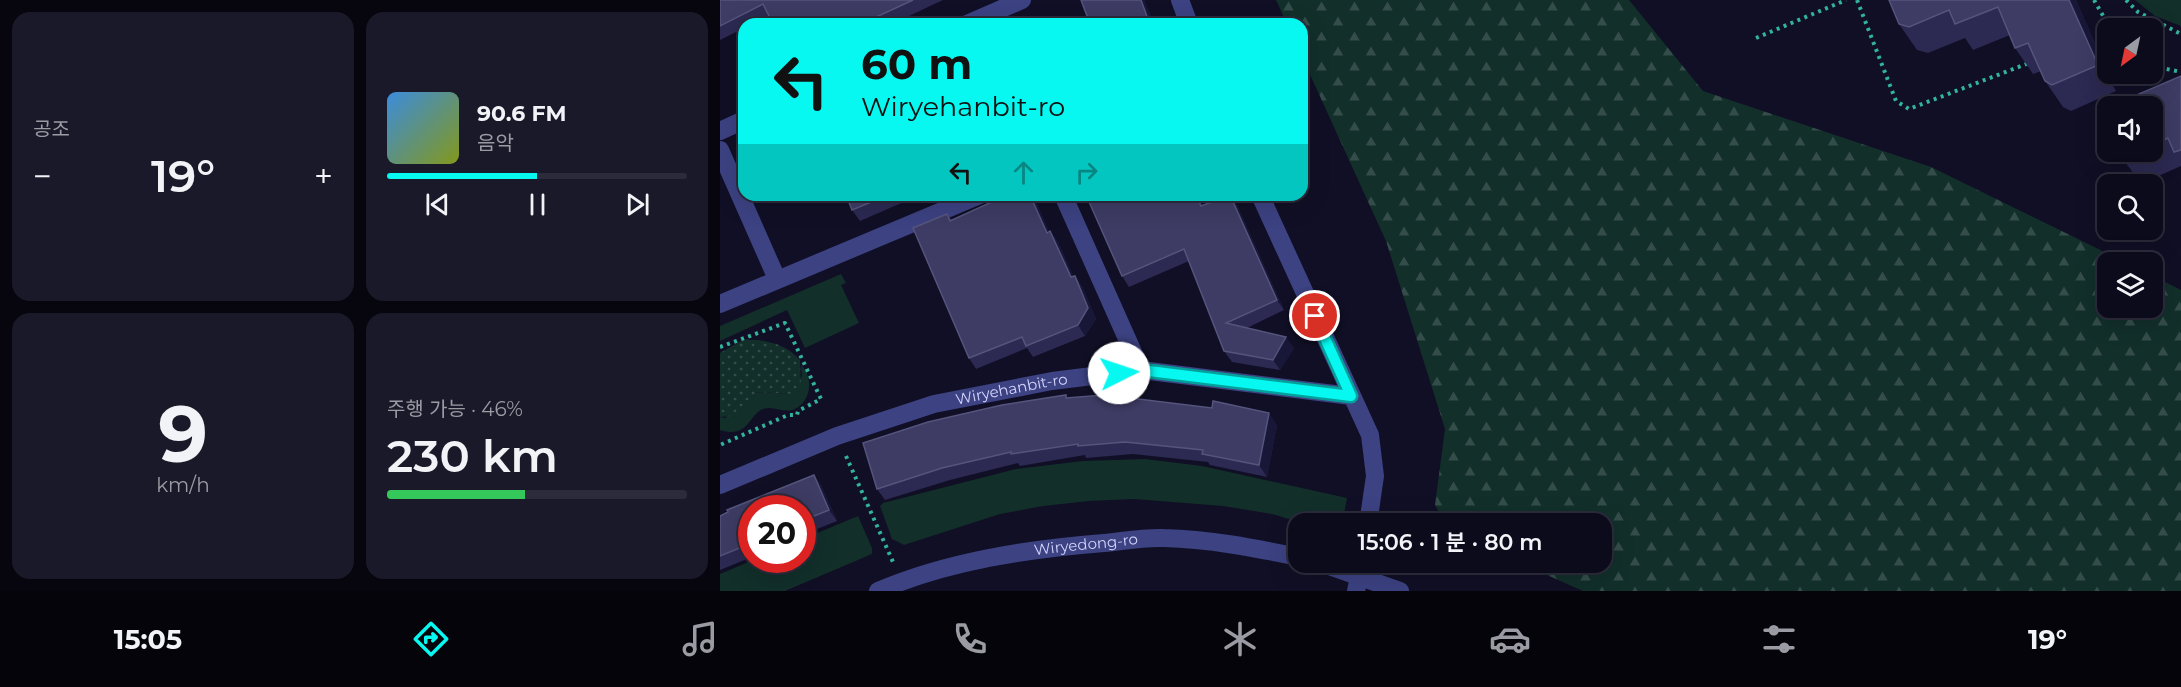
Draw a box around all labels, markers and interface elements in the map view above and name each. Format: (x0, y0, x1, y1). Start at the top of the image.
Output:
north arrow (2097, 18, 2163, 84)
map controls (2097, 18, 2163, 318)
text: 60 m (861, 38, 972, 90)
icon: left (762, 42, 840, 120)
text: Wiryehanbit-ro (861, 90, 1065, 123)
button: sound (2097, 96, 2163, 162)
text: 90.6 FM (477, 100, 566, 127)
text: 공조 (33, 117, 70, 141)
text: 음악 (477, 131, 514, 155)
text: 19° (151, 148, 215, 203)
text: − (33, 156, 52, 196)
text: + (314, 156, 333, 196)
icon: left (944, 156, 977, 189)
icon: ahead (1007, 156, 1040, 189)
icon: right (1070, 156, 1103, 189)
button: search (2097, 174, 2163, 240)
icon: previous (421, 188, 454, 221)
icon: pause (521, 188, 554, 221)
icon: next (621, 188, 654, 221)
button: layers (2097, 252, 2163, 318)
pin (1289, 290, 1340, 341)
icon: arrive (1298, 299, 1331, 332)
position arrow (1087, 341, 1151, 405)
street label: Wiryehanbit-ro (954, 369, 1069, 409)
text: 9 (158, 386, 208, 482)
text: 주행 가능 · 46% (387, 397, 523, 421)
text: 230 km (387, 428, 558, 483)
text: km/h (156, 473, 210, 497)
speed limit sign: 20 (738, 495, 816, 573)
street label: Wiryedong-ro (1033, 529, 1139, 559)
text: 15:06 · 1 분 · 80 m (1357, 529, 1543, 556)
icon: directions (410, 618, 452, 660)
icon: music (679, 618, 721, 660)
icon: phone (949, 618, 991, 660)
icon: climate (1219, 618, 1261, 660)
icon: car (1489, 618, 1531, 660)
icon: filters (1758, 618, 1800, 660)
text: 15:05 (114, 623, 182, 656)
text: 19° (2028, 623, 2067, 656)

